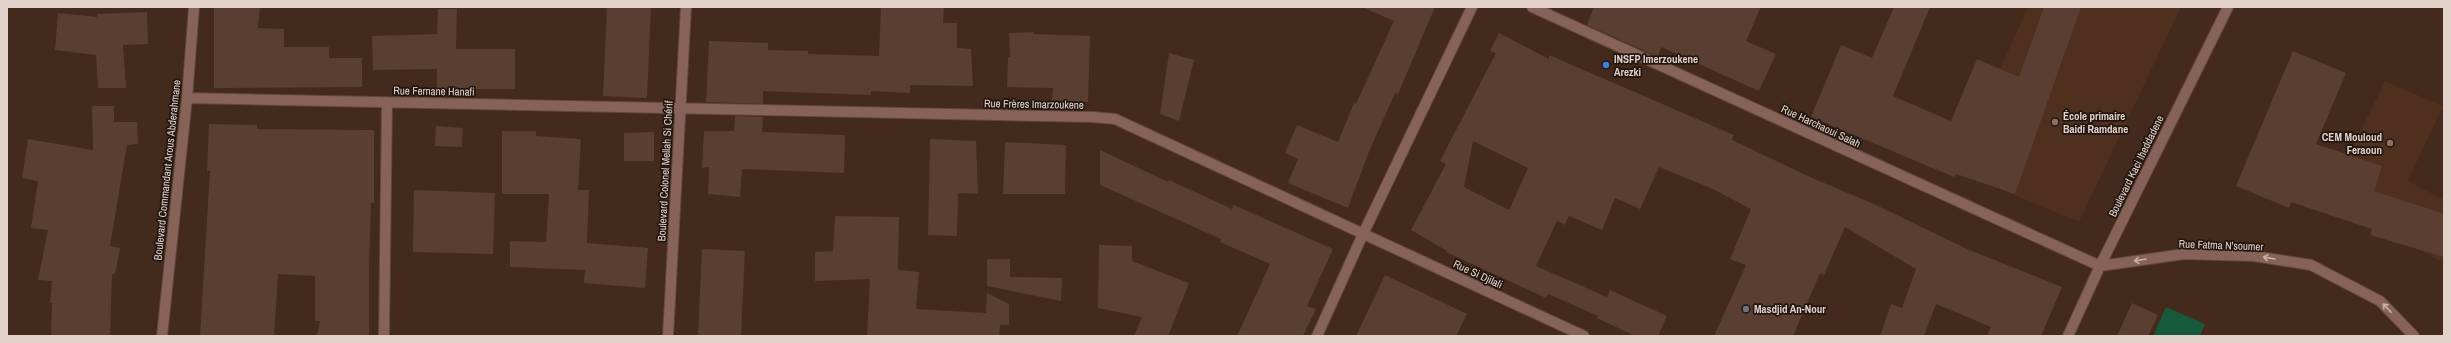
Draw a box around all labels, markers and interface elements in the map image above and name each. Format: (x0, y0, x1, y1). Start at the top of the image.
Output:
place label: INSFP Imerzoukene Arezki (1614, 52, 1698, 79)
marker: INSFP Imerzoukene Arezki (1601, 60, 1611, 70)
street label: Boulevard Commandant Arous Abderahmane (151, 79, 183, 261)
street label: Rue Fernane Hanafi (393, 83, 475, 99)
street label: Rue Frères Imarzoukene (984, 96, 1084, 112)
street label: Boulevard Colonel Mellah Si Chérif (654, 100, 676, 242)
street label: Rue Harchaoui Salah (1779, 101, 1863, 151)
place label: École primaire Baidi Ramdane (2063, 109, 2128, 136)
street label: Boulevard Kaci Iheddadene (2105, 113, 2167, 219)
marker: École primaire Baidi Ramdane (2050, 117, 2060, 127)
place label: CEM Mouloud Feraoun (2322, 130, 2382, 157)
marker: CEM Mouloud Feraoun (2385, 138, 2395, 148)
street label: Rue Fatma N'soumer (2178, 237, 2264, 253)
one-way arrow (2263, 254, 2276, 262)
one-way arrow (2134, 256, 2147, 264)
street label: Rue Si Djilali (1451, 257, 1505, 291)
place label: Masdjid An-Nour (1754, 302, 1826, 316)
one-way arrow (2382, 303, 2392, 313)
marker: Masdjid An-Nour (1741, 304, 1751, 314)

